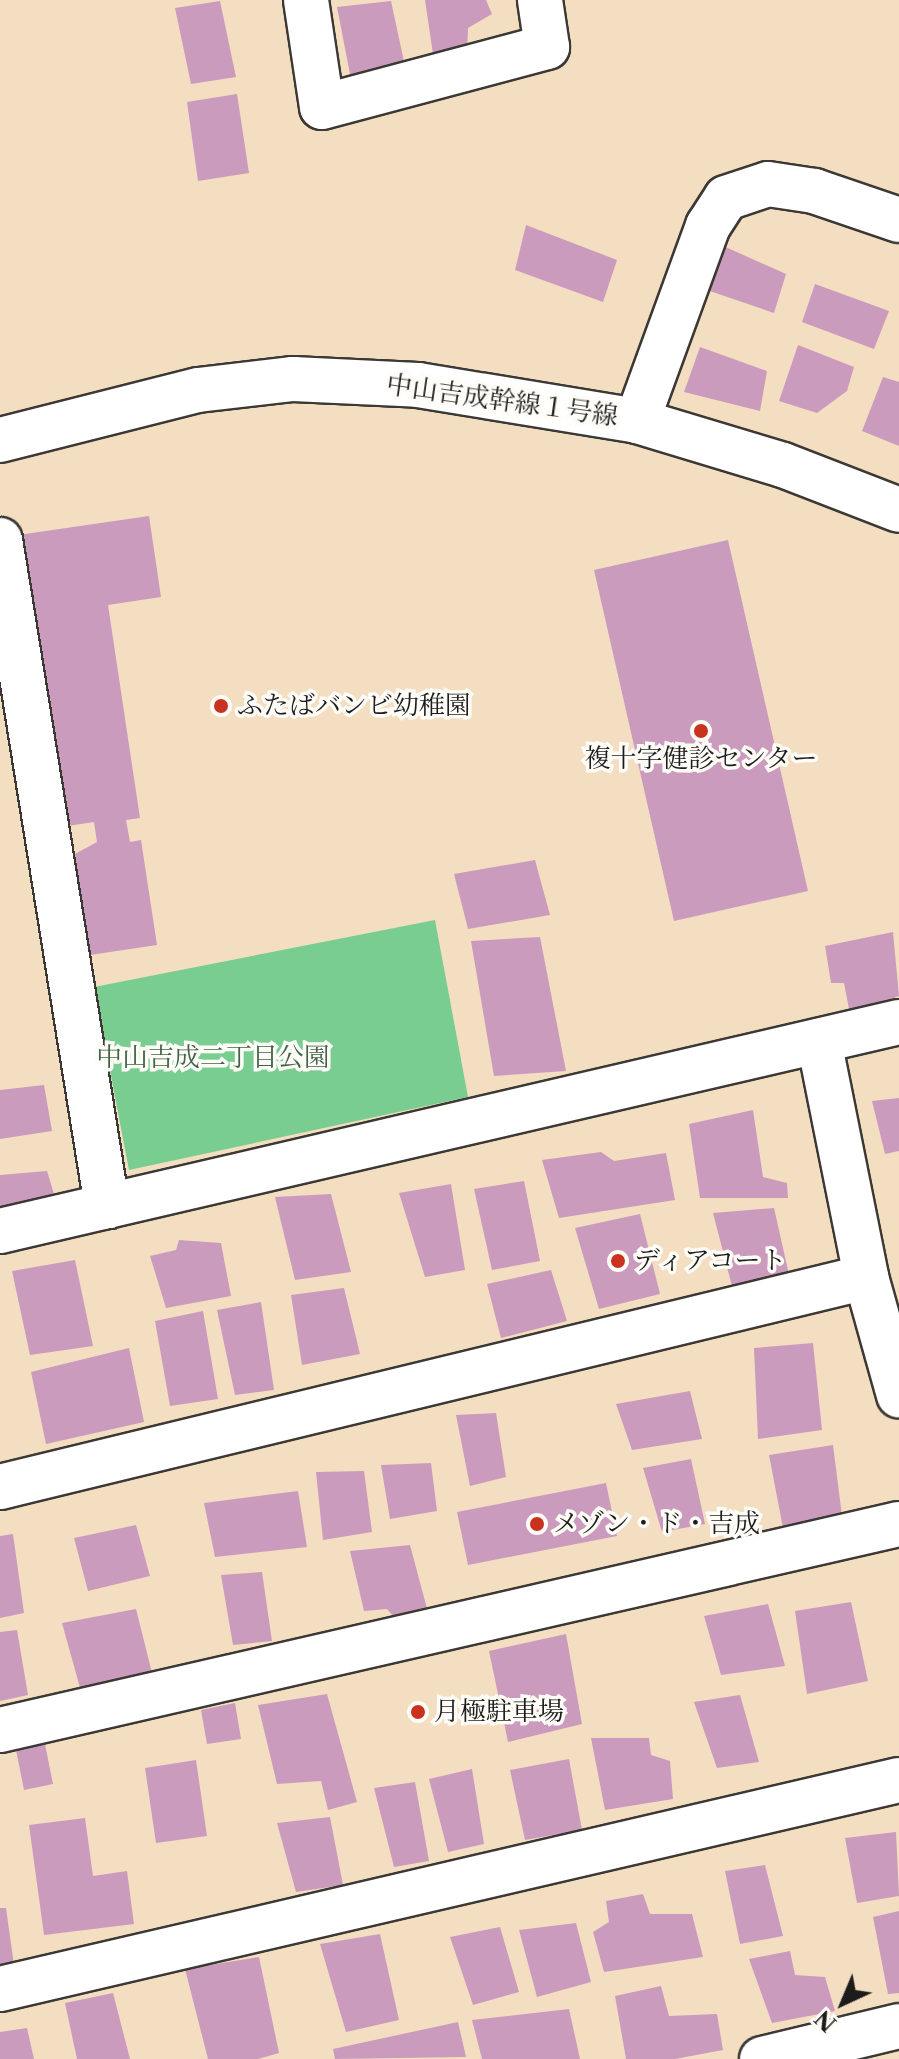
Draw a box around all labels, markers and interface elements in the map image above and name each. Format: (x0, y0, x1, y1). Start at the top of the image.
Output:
street label: 中山吉成幹線１号線 (384, 369, 620, 433)
place label: ふたばバンビ幼稚園 (237, 690, 471, 722)
marker: ふたばバンビ幼稚園 (212, 697, 230, 715)
marker: 複十字健診センター (692, 722, 710, 740)
place label: 複十字健診センター (584, 743, 818, 775)
park label: 中山吉成二丁目公園 (96, 1042, 330, 1074)
place label: ディアコート (634, 1245, 790, 1277)
marker: ディアコート (609, 1252, 627, 1270)
place label: メゾン・ド・吉成 (553, 1508, 761, 1540)
marker: メゾン・ド・吉成 (528, 1515, 546, 1533)
place label: 月極駐車場 (434, 1696, 564, 1728)
marker: 月極駐車場 (409, 1703, 427, 1721)
north arrow (803, 1963, 883, 2043)
text: N (810, 2004, 842, 2037)

